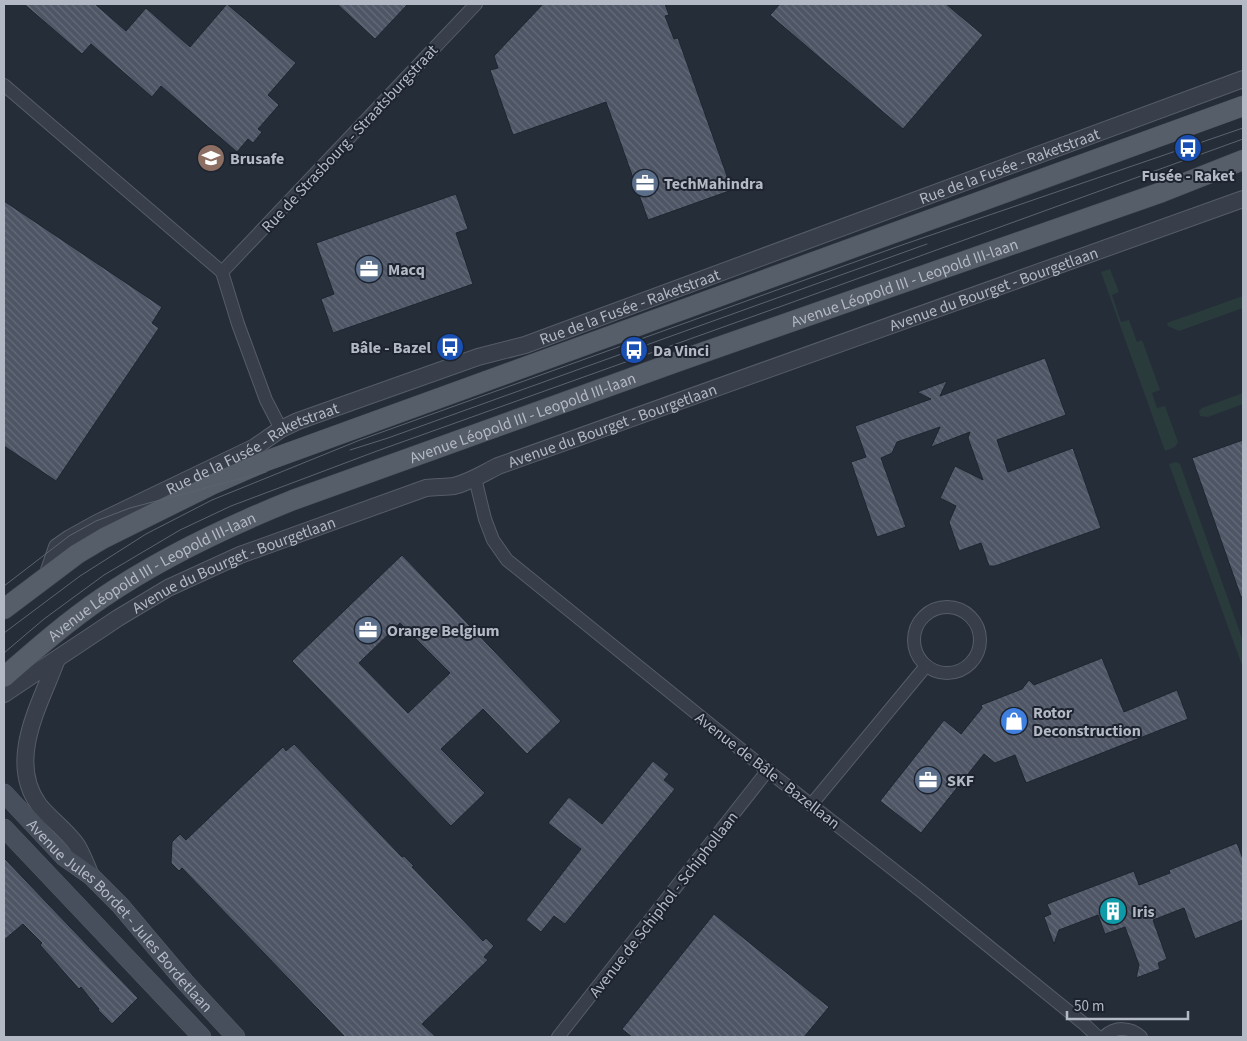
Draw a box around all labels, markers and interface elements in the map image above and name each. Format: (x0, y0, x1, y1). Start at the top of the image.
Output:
street label: Rue de Strasbourg - Straatsburgstraat (257, 40, 443, 237)
street label: Rue de la Fusée - Raketstraat (916, 123, 1103, 210)
bus stop icon: Fusée - Raket (1173, 133, 1203, 163)
school or university icon: Brusafe (196, 143, 226, 173)
place label: Brusafe (230, 148, 284, 170)
place label: Fusée - Raket (1141, 165, 1235, 187)
office icon: TechMahindra (630, 168, 660, 198)
place label: TechMahindra (664, 173, 763, 195)
street label: Avenue Léopold III - Leopold III-laan (788, 233, 1021, 333)
street label: Avenue du Bourget - Bourgetlaan (886, 242, 1101, 337)
office icon: Macq (354, 254, 384, 284)
place label: Macq (388, 259, 425, 281)
street label: Rue de la Fusée - Raketstraat (536, 264, 724, 351)
bus stop icon: Bâle - Bazel (435, 332, 465, 362)
bus stop icon: Da Vinci (619, 335, 649, 365)
place label: Bâle - Bazel (350, 337, 431, 359)
place label: Da Vinci (653, 340, 709, 362)
street label: Avenue Léopold III - Leopold III-laan (407, 367, 639, 469)
street label: Avenue du Bourget - Bourgetlaan (505, 379, 720, 474)
street label: Rue de la Fusée - Raketstraat (162, 397, 342, 500)
street label: Avenue Léopold III - Leopold III-laan (43, 507, 260, 647)
street label: Avenue du Bourget - Bourgetlaan (128, 511, 339, 619)
office icon: Orange Belgium (353, 615, 383, 645)
place label: Orange Belgium (387, 620, 500, 642)
place label: Rotor Deconstruction (1033, 702, 1141, 742)
shop icon: Rotor Deconstruction (999, 706, 1029, 736)
street label: Avenue de Bâle - Bazellaan (690, 707, 844, 834)
office icon: SKF (913, 765, 943, 795)
place label: SKF (947, 770, 974, 792)
street label: Avenue de Schiphol - Schiphollaan (584, 807, 743, 1002)
street label: Avenue Jules Bordet - Jules Bordetlaan (22, 814, 217, 1017)
building icon: Iris (1098, 896, 1128, 926)
place label: Iris (1132, 901, 1155, 923)
scale bar (1067, 988, 1188, 1020)
text: 50 m (1074, 996, 1104, 1017)

